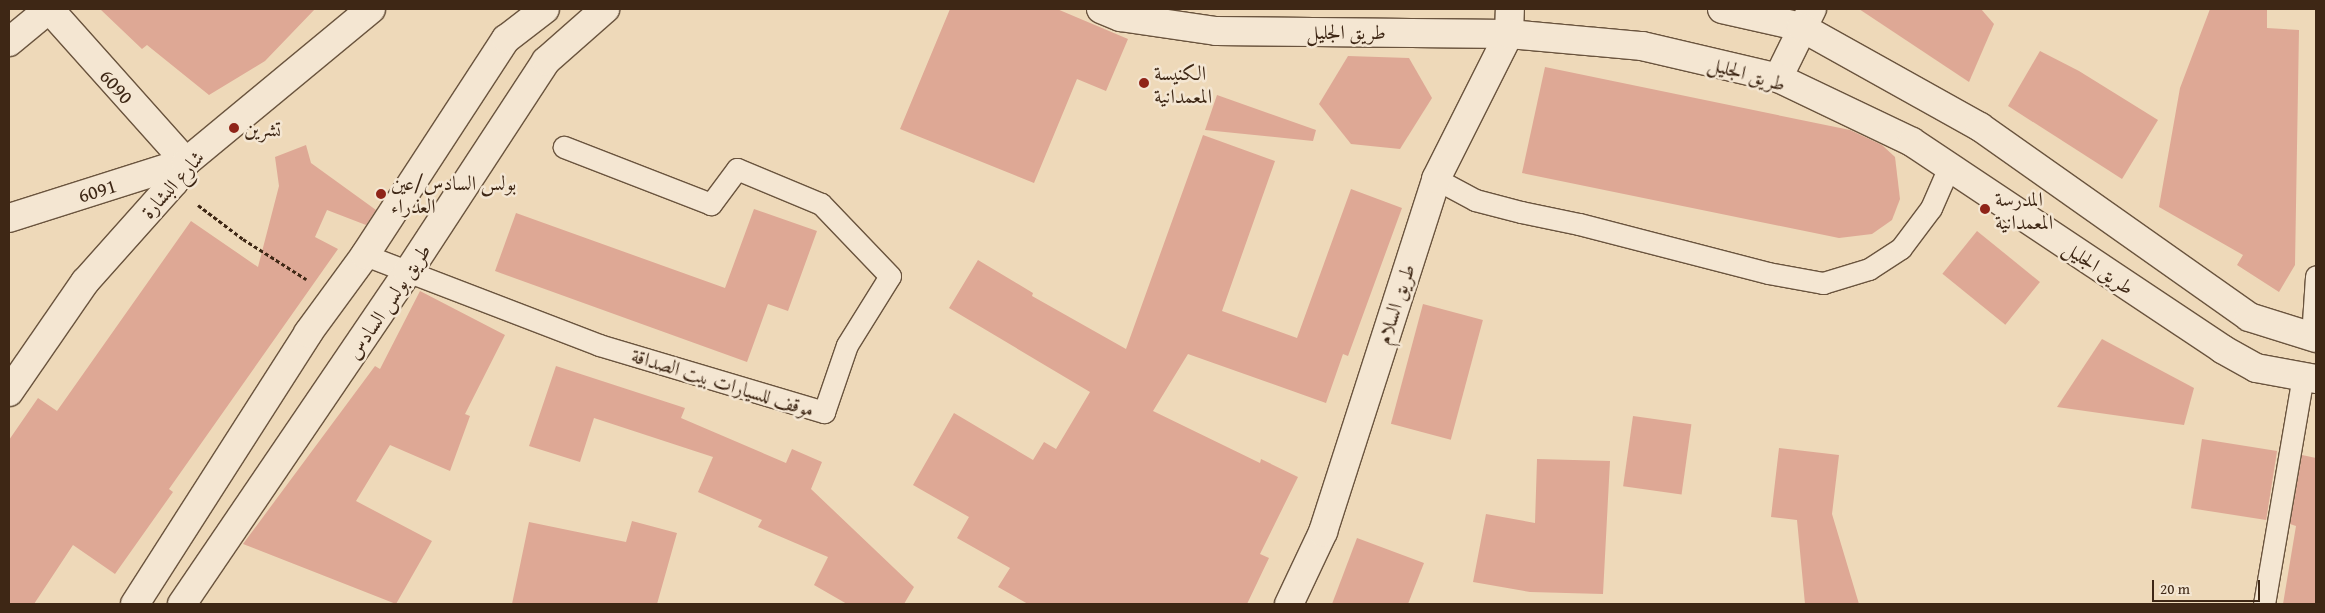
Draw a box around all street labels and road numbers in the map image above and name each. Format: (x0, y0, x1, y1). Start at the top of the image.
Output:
street label: طريق الجليل (1306, 19, 1386, 43)
street label: طريق الجليل (1705, 50, 1789, 96)
street label: 6090 (95, 64, 139, 108)
street label: شارع البشارة (135, 145, 209, 223)
street label: 6091 (75, 173, 119, 207)
street label: طريق الجليل (2059, 235, 2139, 299)
street label: طريق بولس السادس (341, 239, 435, 363)
street label: طريق السلام (1371, 261, 1419, 347)
street label: موقف للسيارات بيت الصداقة (629, 343, 817, 421)

